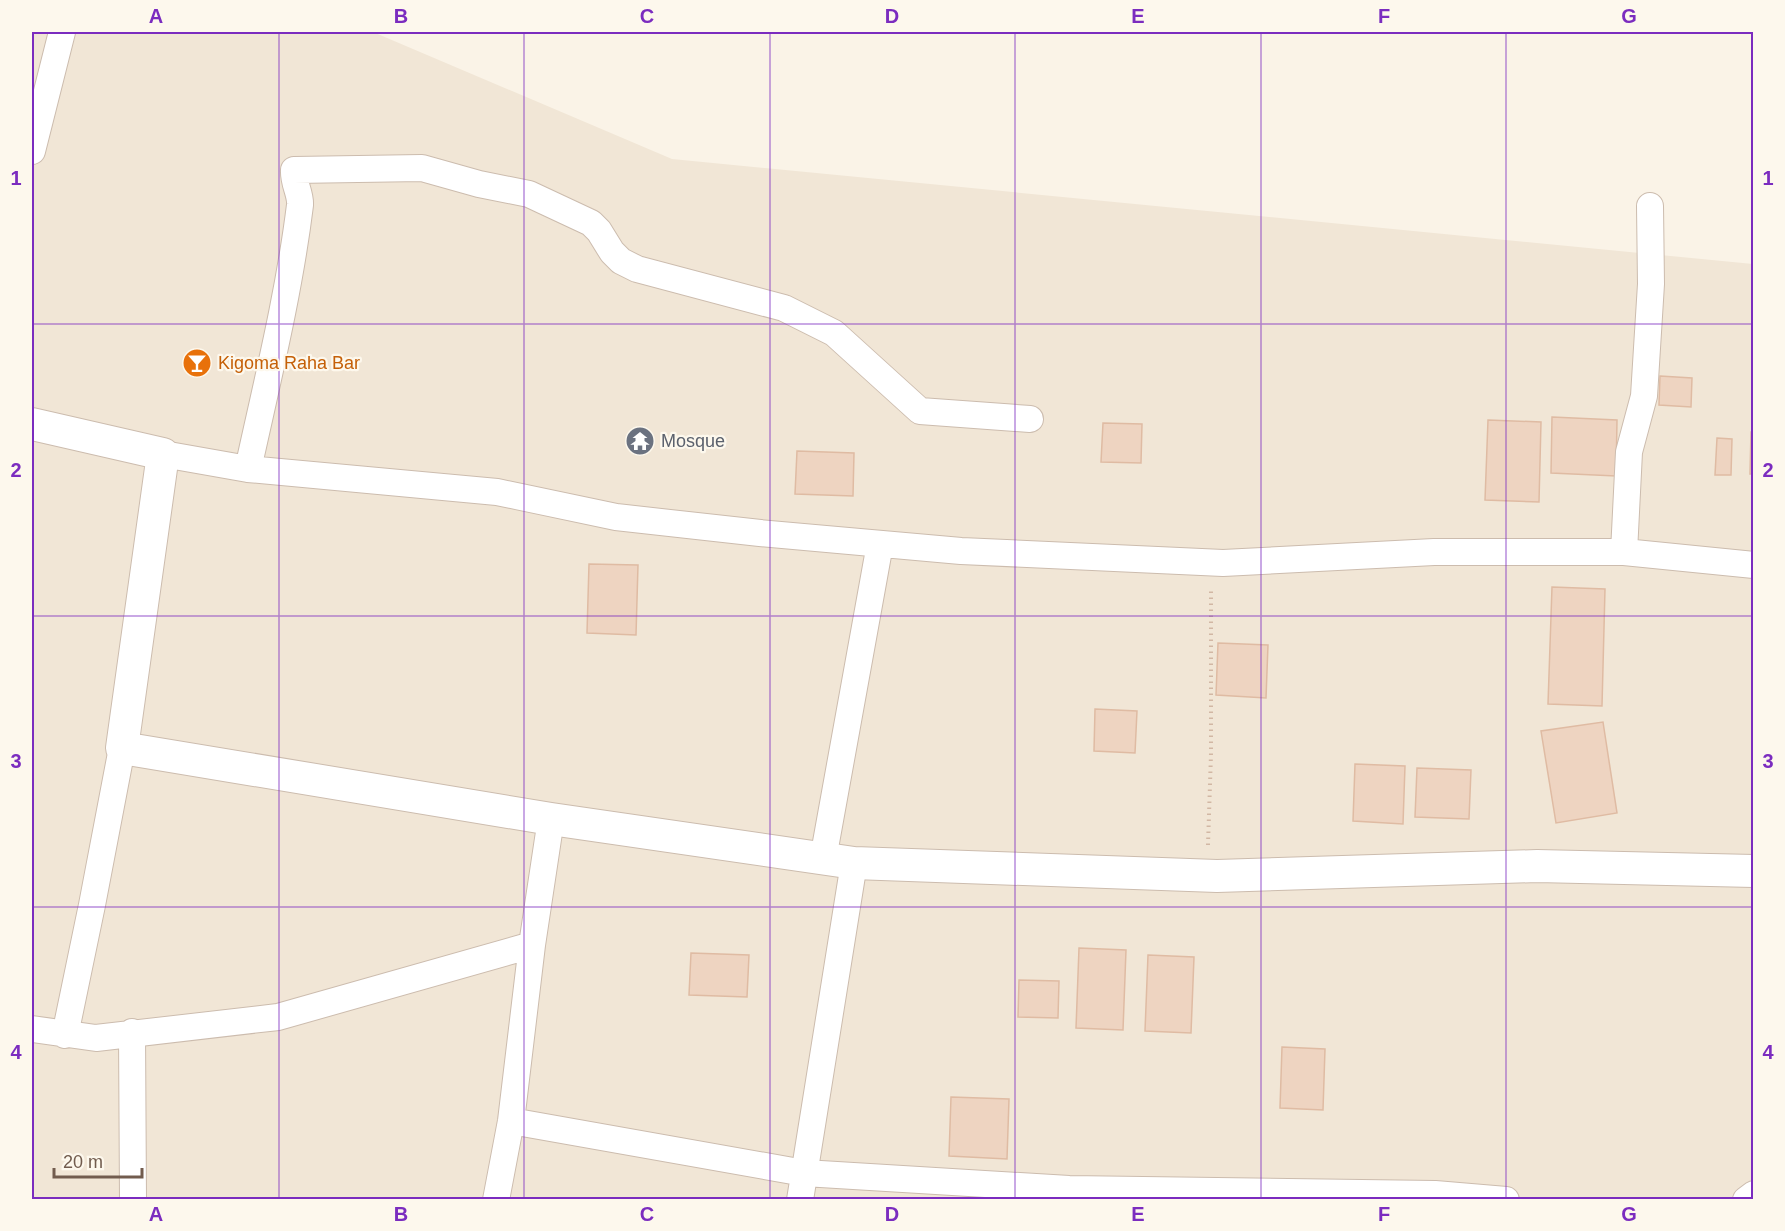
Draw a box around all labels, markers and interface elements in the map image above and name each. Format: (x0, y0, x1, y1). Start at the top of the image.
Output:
text: A (149, 5, 163, 27)
text: B (394, 5, 408, 27)
text: C (640, 5, 654, 27)
text: D (885, 5, 899, 27)
text: E (1131, 5, 1145, 27)
text: F (1378, 5, 1390, 27)
text: G (1621, 5, 1637, 27)
text: 1 (10, 167, 22, 189)
text: 1 (1762, 167, 1774, 189)
bar icon: Kigoma Raha Bar (181, 347, 213, 379)
place label: Kigoma Raha Bar (218, 353, 360, 373)
temple icon: Mosque (624, 425, 656, 457)
place label: Mosque (661, 431, 725, 451)
text: 2 (10, 459, 22, 481)
text: 2 (1762, 459, 1774, 481)
text: 3 (10, 750, 22, 772)
text: 3 (1762, 750, 1774, 772)
text: 4 (10, 1041, 22, 1063)
text: 4 (1762, 1041, 1774, 1063)
scale bar (54, 1141, 142, 1179)
text: 20 m (63, 1152, 103, 1172)
text: A (149, 1203, 163, 1225)
text: B (394, 1203, 408, 1225)
text: C (640, 1203, 654, 1225)
text: D (885, 1203, 899, 1225)
text: E (1131, 1203, 1145, 1225)
text: F (1378, 1203, 1390, 1225)
text: G (1621, 1203, 1637, 1225)

